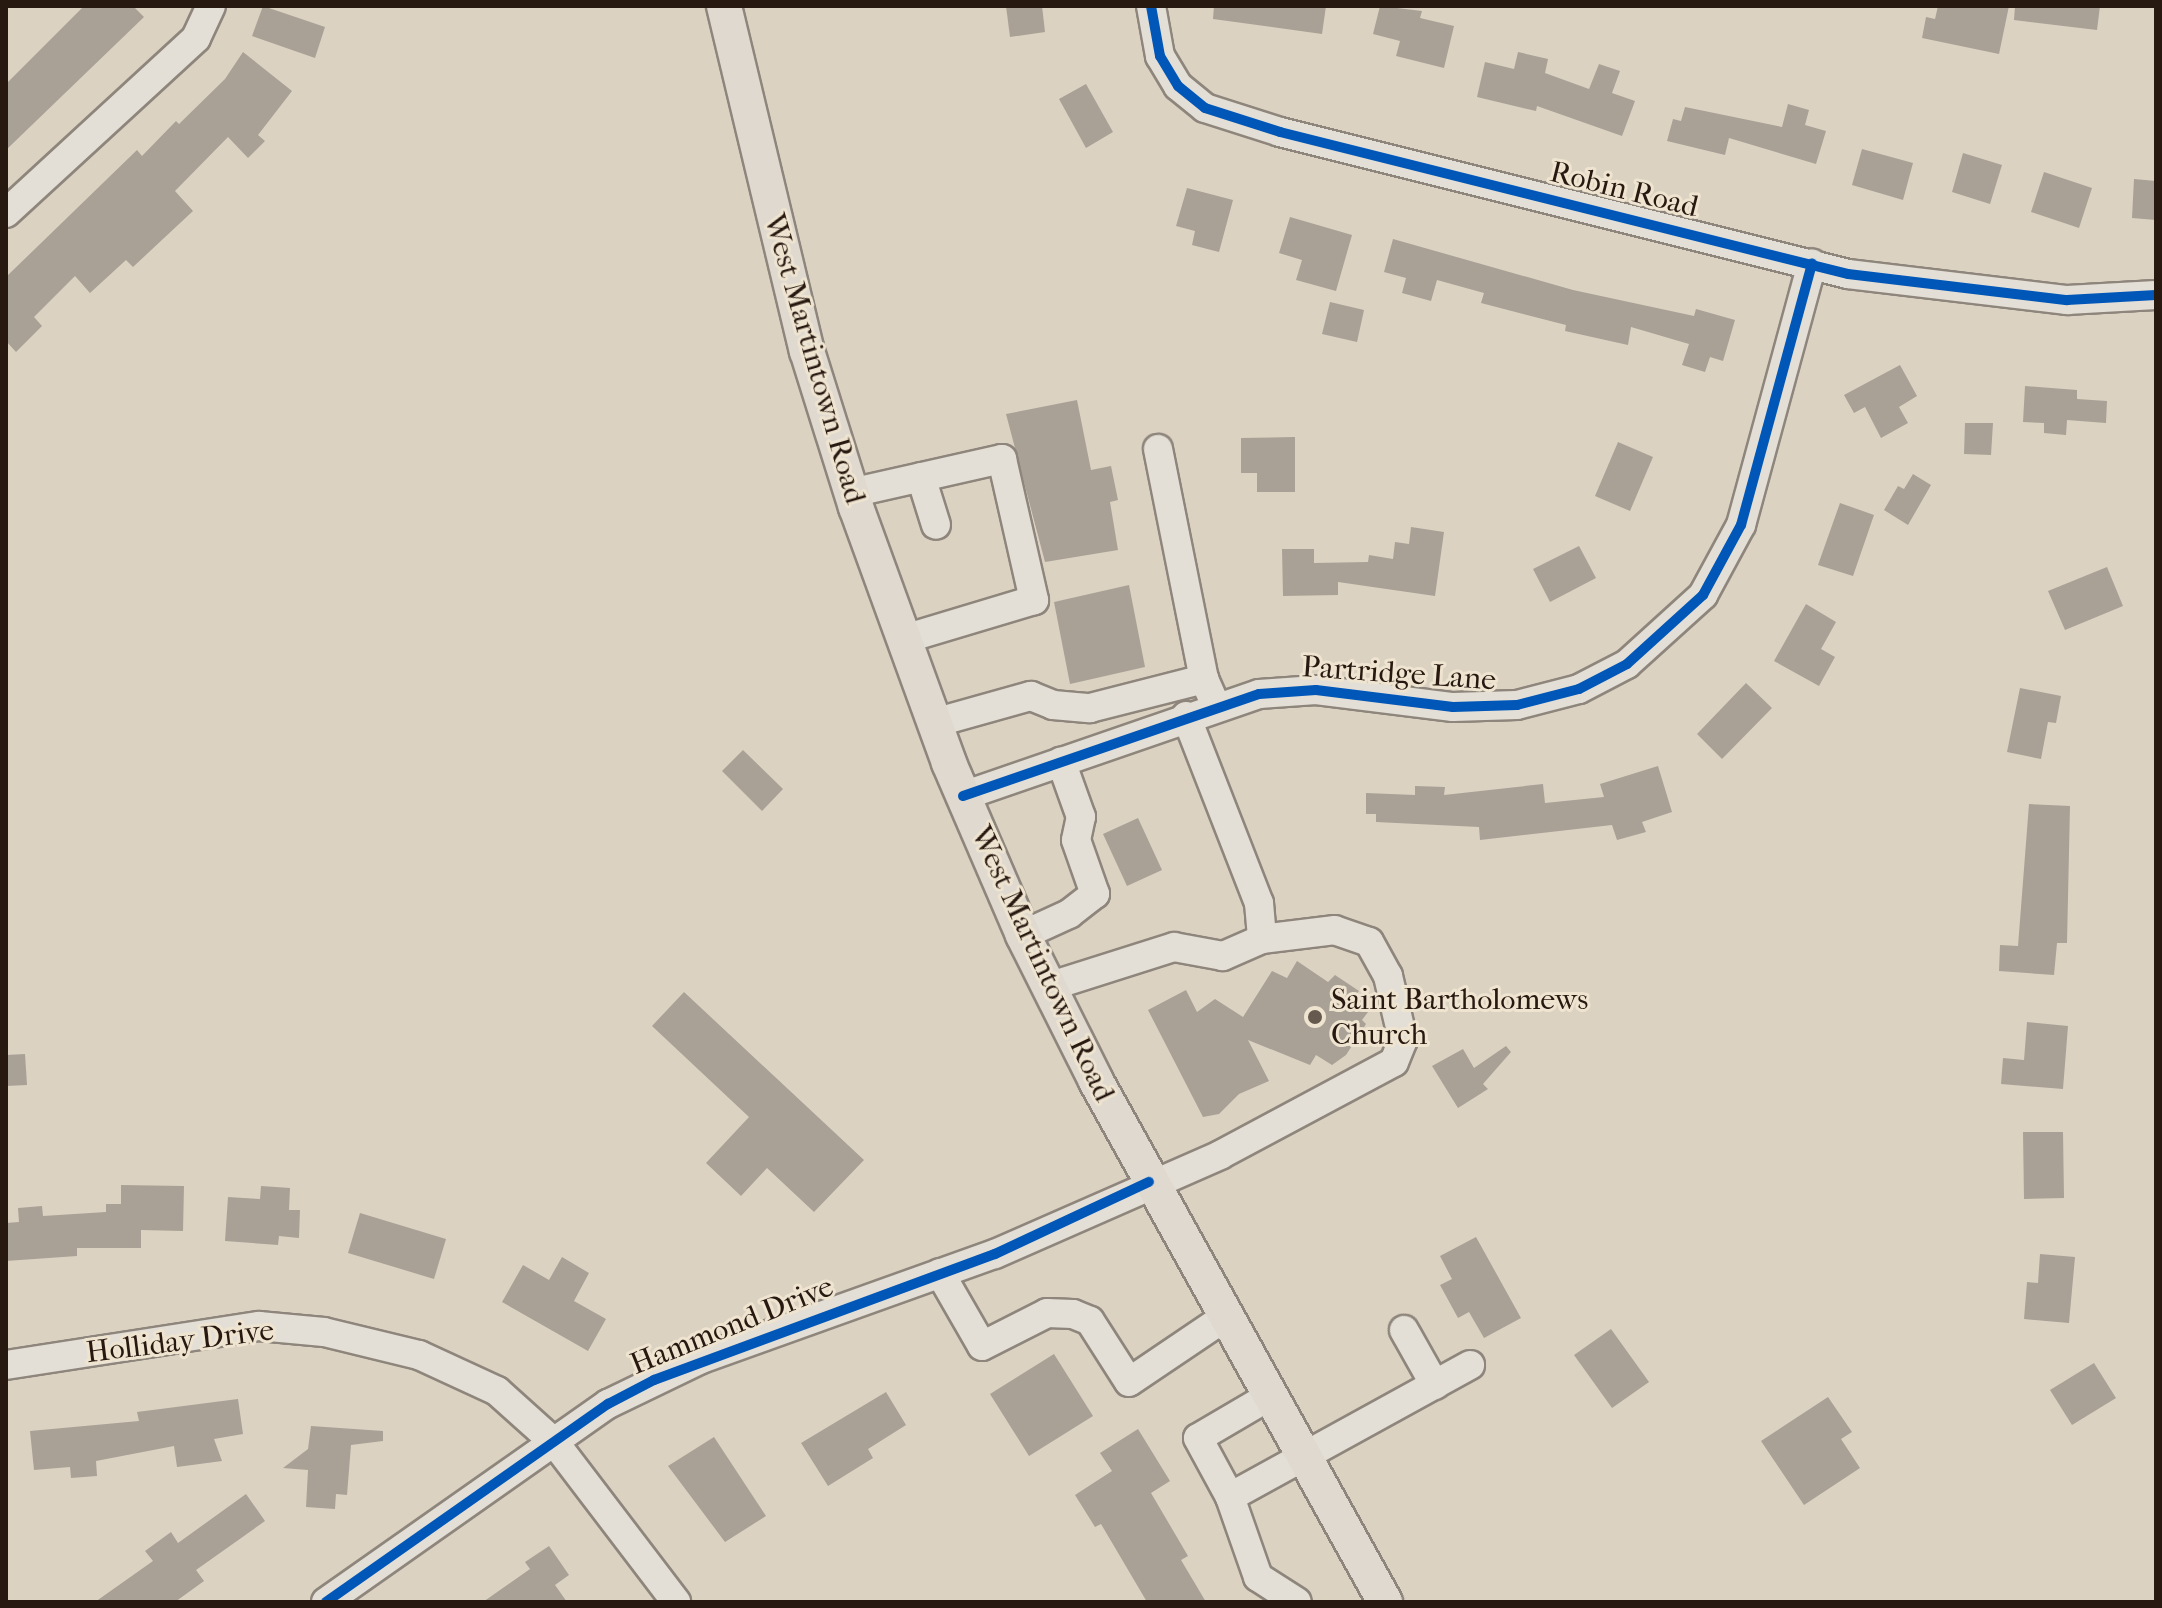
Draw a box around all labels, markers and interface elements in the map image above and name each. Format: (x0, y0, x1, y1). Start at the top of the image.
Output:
street label: Robin Road (1546, 154, 1702, 226)
street label: West Martintown Road (755, 210, 873, 508)
street label: Partridge Lane (1301, 649, 1497, 699)
street label: West Martintown Road (962, 821, 1122, 1107)
place label: Saint Bartholomews Church (1331, 982, 1588, 1052)
marker: Saint Bartholomews Church (1306, 1008, 1324, 1026)
street label: Hammond Drive (625, 1269, 839, 1383)
street label: Holliday Drive (84, 1313, 276, 1371)

